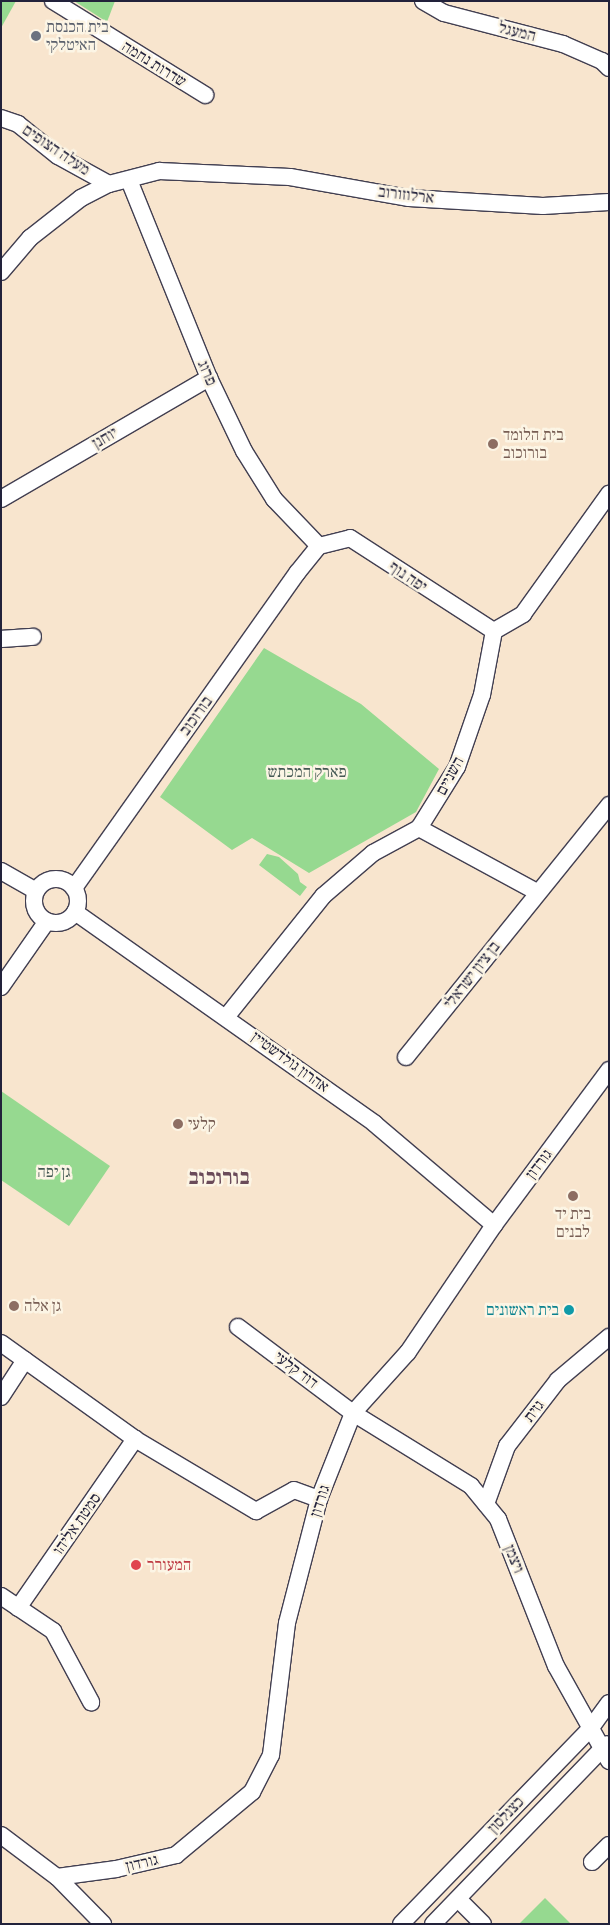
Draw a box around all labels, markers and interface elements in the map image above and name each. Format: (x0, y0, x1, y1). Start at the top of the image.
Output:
place label: בית הכנסת האיטלקי (46, 17, 109, 55)
street label: המעגל (496, 18, 538, 46)
marker: בית הכנסת האיטלקי (30, 30, 42, 42)
street label: שדרות נחמה (118, 37, 190, 91)
street label: מעלה הצופים (19, 120, 93, 180)
street label: ארלוזורוב (377, 182, 435, 208)
street label: פרוג (193, 357, 221, 389)
street label: יוחנן (89, 423, 121, 453)
place label: בית הלומד בורוכוב (503, 425, 564, 463)
marker: בית הלומד בורוכוב (487, 438, 499, 450)
street label: יפה נוף (385, 557, 431, 597)
street label: בורוכוב (175, 693, 217, 739)
street label: השניים (432, 753, 468, 799)
park label: פארק המכתש (267, 762, 347, 782)
street label: בן ציון ישראלי (440, 937, 504, 1013)
street label: אהרון גולדשטיין (247, 1027, 333, 1097)
place label: קלעי (188, 1114, 216, 1134)
marker: קלעי (172, 1118, 184, 1130)
street label: גורדון (521, 1145, 557, 1183)
park label: גן יפה (37, 1162, 71, 1182)
district label: בורוכוב (188, 1165, 250, 1191)
marker: בית יד לבנים (567, 1190, 579, 1202)
place label: בית יד לבנים (555, 1204, 591, 1242)
place label: גן אלה (24, 1296, 61, 1316)
marker: גן אלה (8, 1300, 20, 1312)
place label: בית ראשונים (486, 1300, 559, 1320)
marker: בית ראשונים (563, 1304, 575, 1316)
street label: דוד קלעי (270, 1347, 322, 1393)
street label: גזית (519, 1396, 549, 1426)
street label: גורדון (306, 1482, 334, 1520)
street label: סמטת אליהו (49, 1489, 105, 1559)
street label: ויצמן (500, 1542, 528, 1576)
place label: המעורר (147, 1555, 191, 1575)
marker: המעורר (129, 1558, 143, 1572)
street label: כצנלסון (484, 1793, 528, 1837)
street label: גורדון (124, 1850, 160, 1876)

